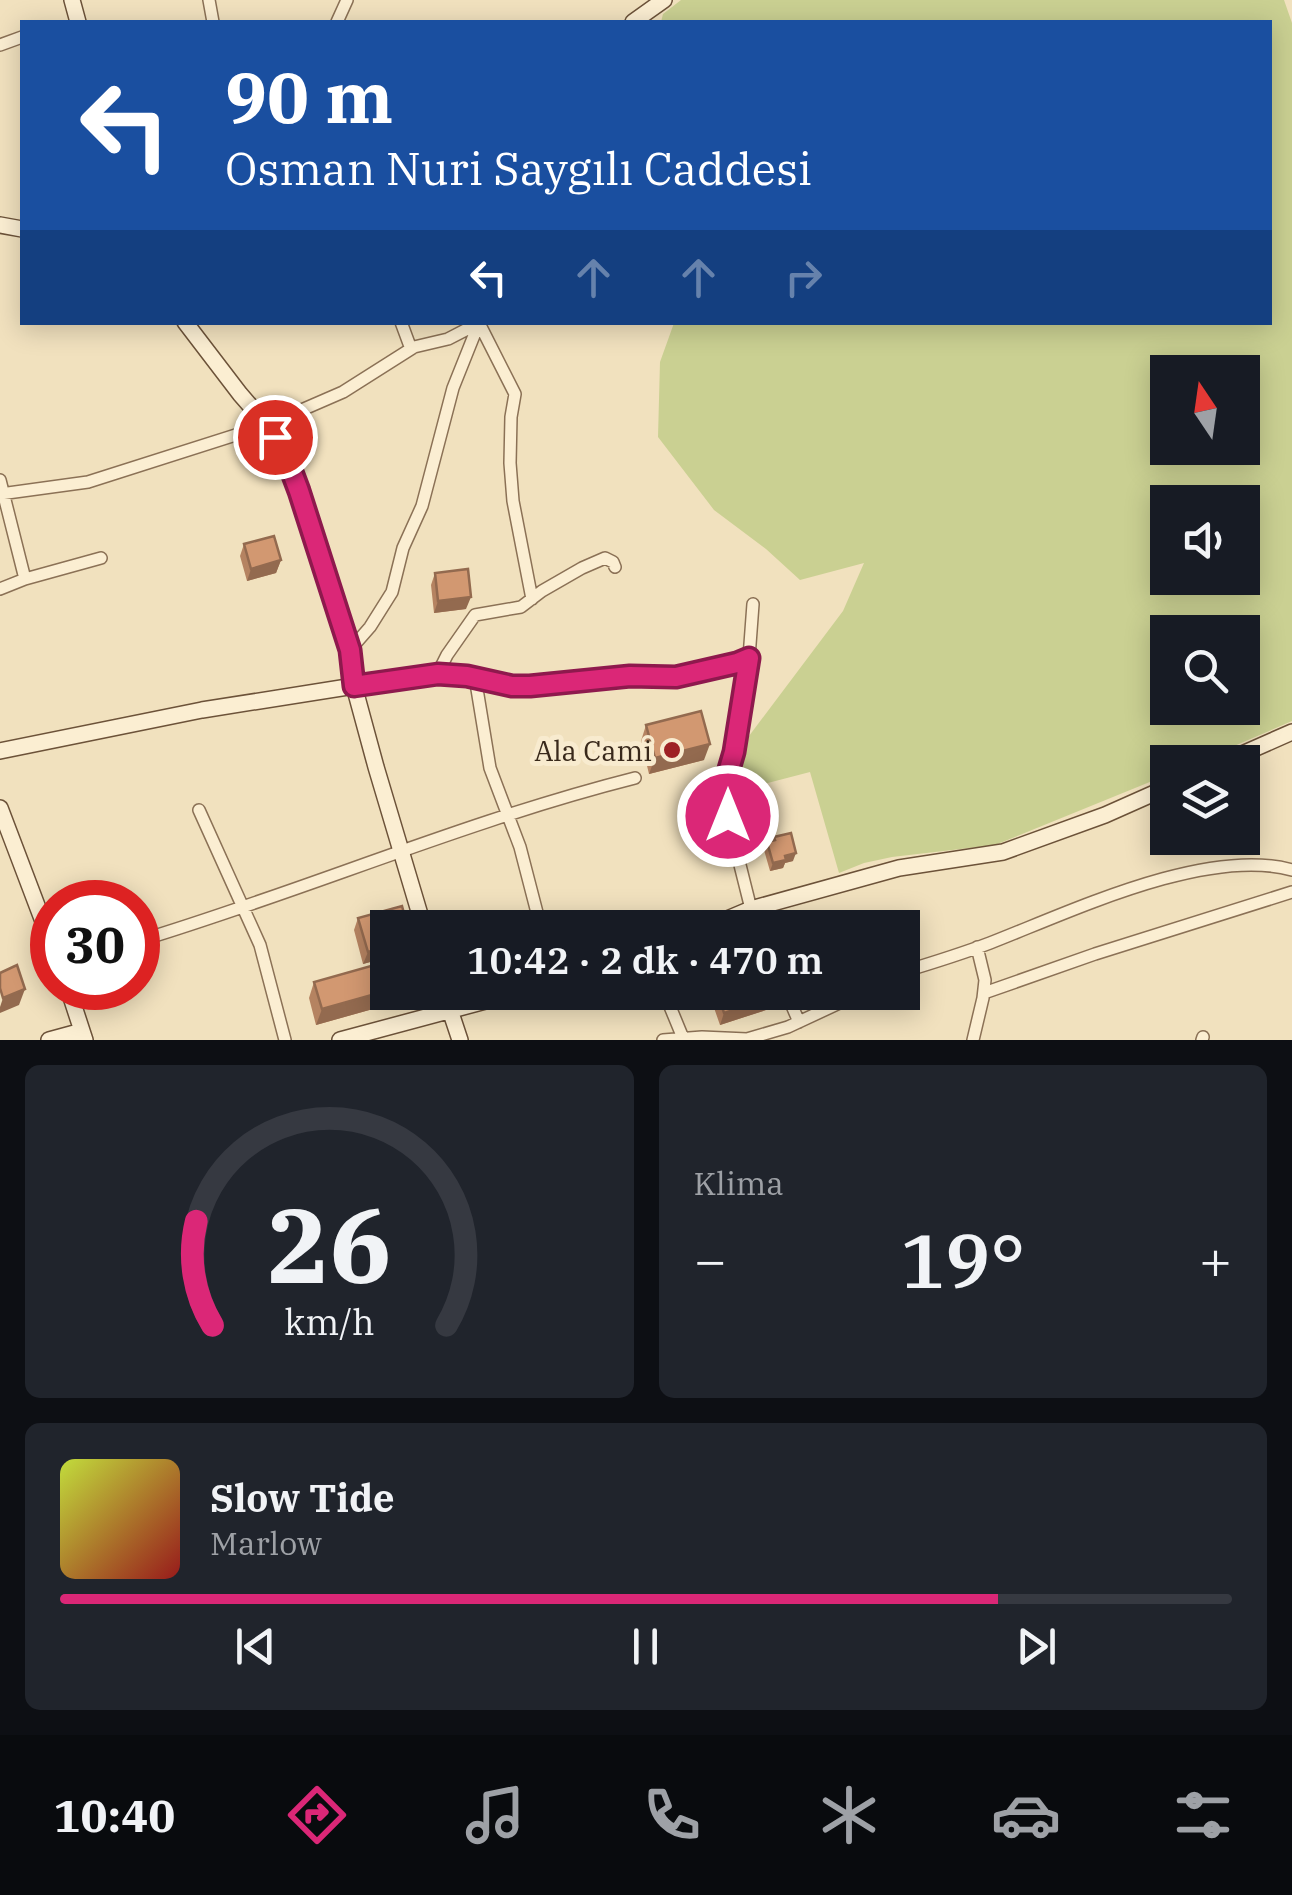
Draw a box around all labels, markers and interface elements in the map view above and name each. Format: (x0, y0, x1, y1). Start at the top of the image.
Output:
text: 90 m (225, 51, 393, 142)
icon: left (60, 60, 190, 190)
text: Osman Nuri Saygılı Caddesi (225, 139, 812, 197)
icon: left (461, 250, 516, 305)
icon: ahead (566, 250, 621, 305)
icon: ahead (671, 250, 726, 305)
icon: right (776, 250, 831, 305)
north arrow (1150, 355, 1260, 465)
map controls (1150, 355, 1260, 855)
pin (233, 395, 318, 480)
icon: arrive (248, 410, 303, 465)
button: sound (1150, 485, 1260, 595)
button: search (1150, 615, 1260, 725)
place label: Ala Cami (534, 732, 652, 769)
marker: Ala Cami (661, 739, 683, 761)
button: layers (1150, 745, 1260, 855)
position arrow (676, 764, 780, 868)
speed limit sign: 30 (30, 880, 160, 1010)
text: 10:42 · 2 dk · 470 m (467, 935, 823, 984)
text: Klima (694, 1162, 784, 1204)
text: 26 (267, 1176, 392, 1312)
text: 19° (900, 1211, 1025, 1309)
text: − (694, 1224, 727, 1295)
text: + (1199, 1224, 1232, 1295)
text: km/h (284, 1298, 374, 1345)
text: Slow Tide (210, 1473, 395, 1522)
text: Marlow (210, 1522, 322, 1564)
icon: previous (228, 1619, 283, 1674)
icon: pause (618, 1619, 673, 1674)
icon: next (1009, 1619, 1064, 1674)
icon: directions (282, 1780, 352, 1850)
icon: music (460, 1780, 530, 1850)
icon: phone (637, 1780, 707, 1850)
icon: climate (814, 1780, 884, 1850)
icon: car (991, 1780, 1061, 1850)
icon: filters (1168, 1780, 1238, 1850)
text: 10:40 (54, 1786, 175, 1844)

